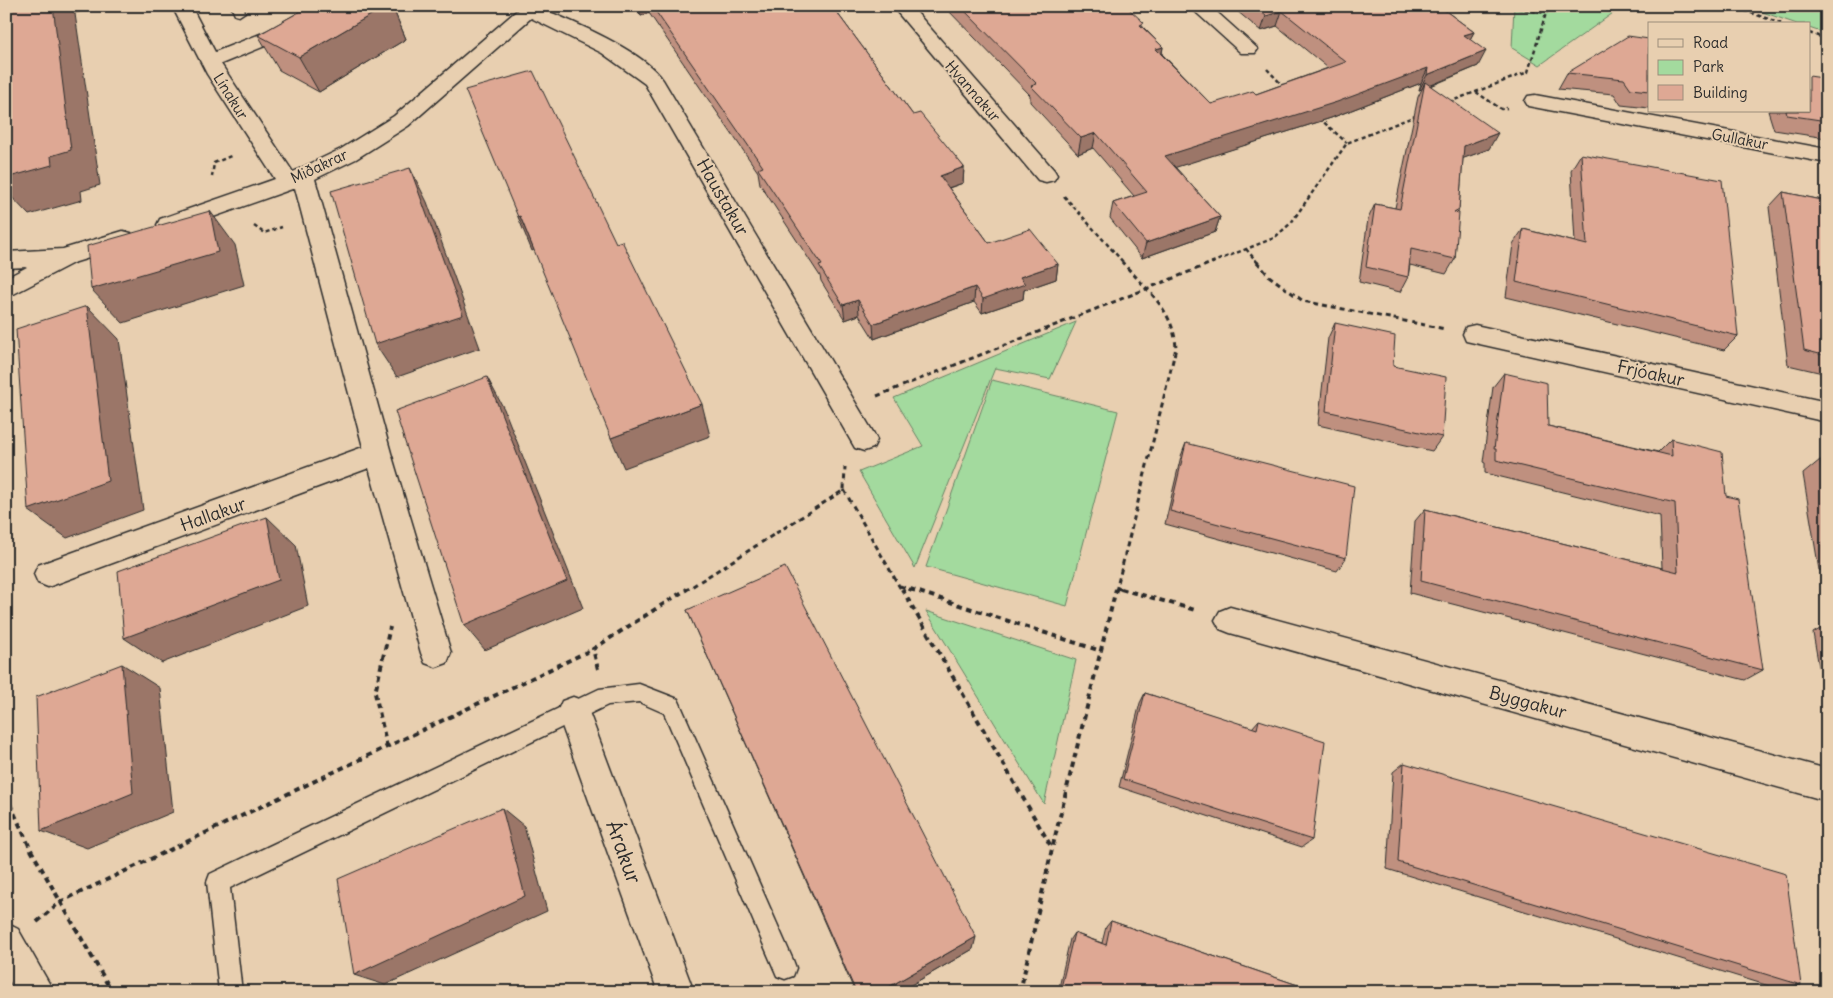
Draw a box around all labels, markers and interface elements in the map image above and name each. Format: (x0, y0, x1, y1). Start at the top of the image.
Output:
legend (1648, 22, 1810, 112)
text: Road (1693, 33, 1728, 52)
street label: Hvannakur (941, 56, 1005, 126)
text: Park (1693, 57, 1724, 76)
street label: Línakur (209, 69, 253, 123)
text: Building (1693, 83, 1748, 102)
street label: Gullakur (1710, 124, 1770, 154)
street label: Miðakrar (287, 145, 351, 187)
street label: Haustakur (692, 154, 755, 240)
street label: Frjóakur (1615, 355, 1687, 391)
street label: Hallakur (177, 491, 250, 537)
street label: Byggakur (1487, 681, 1570, 724)
street label: Árakur (600, 817, 648, 888)

